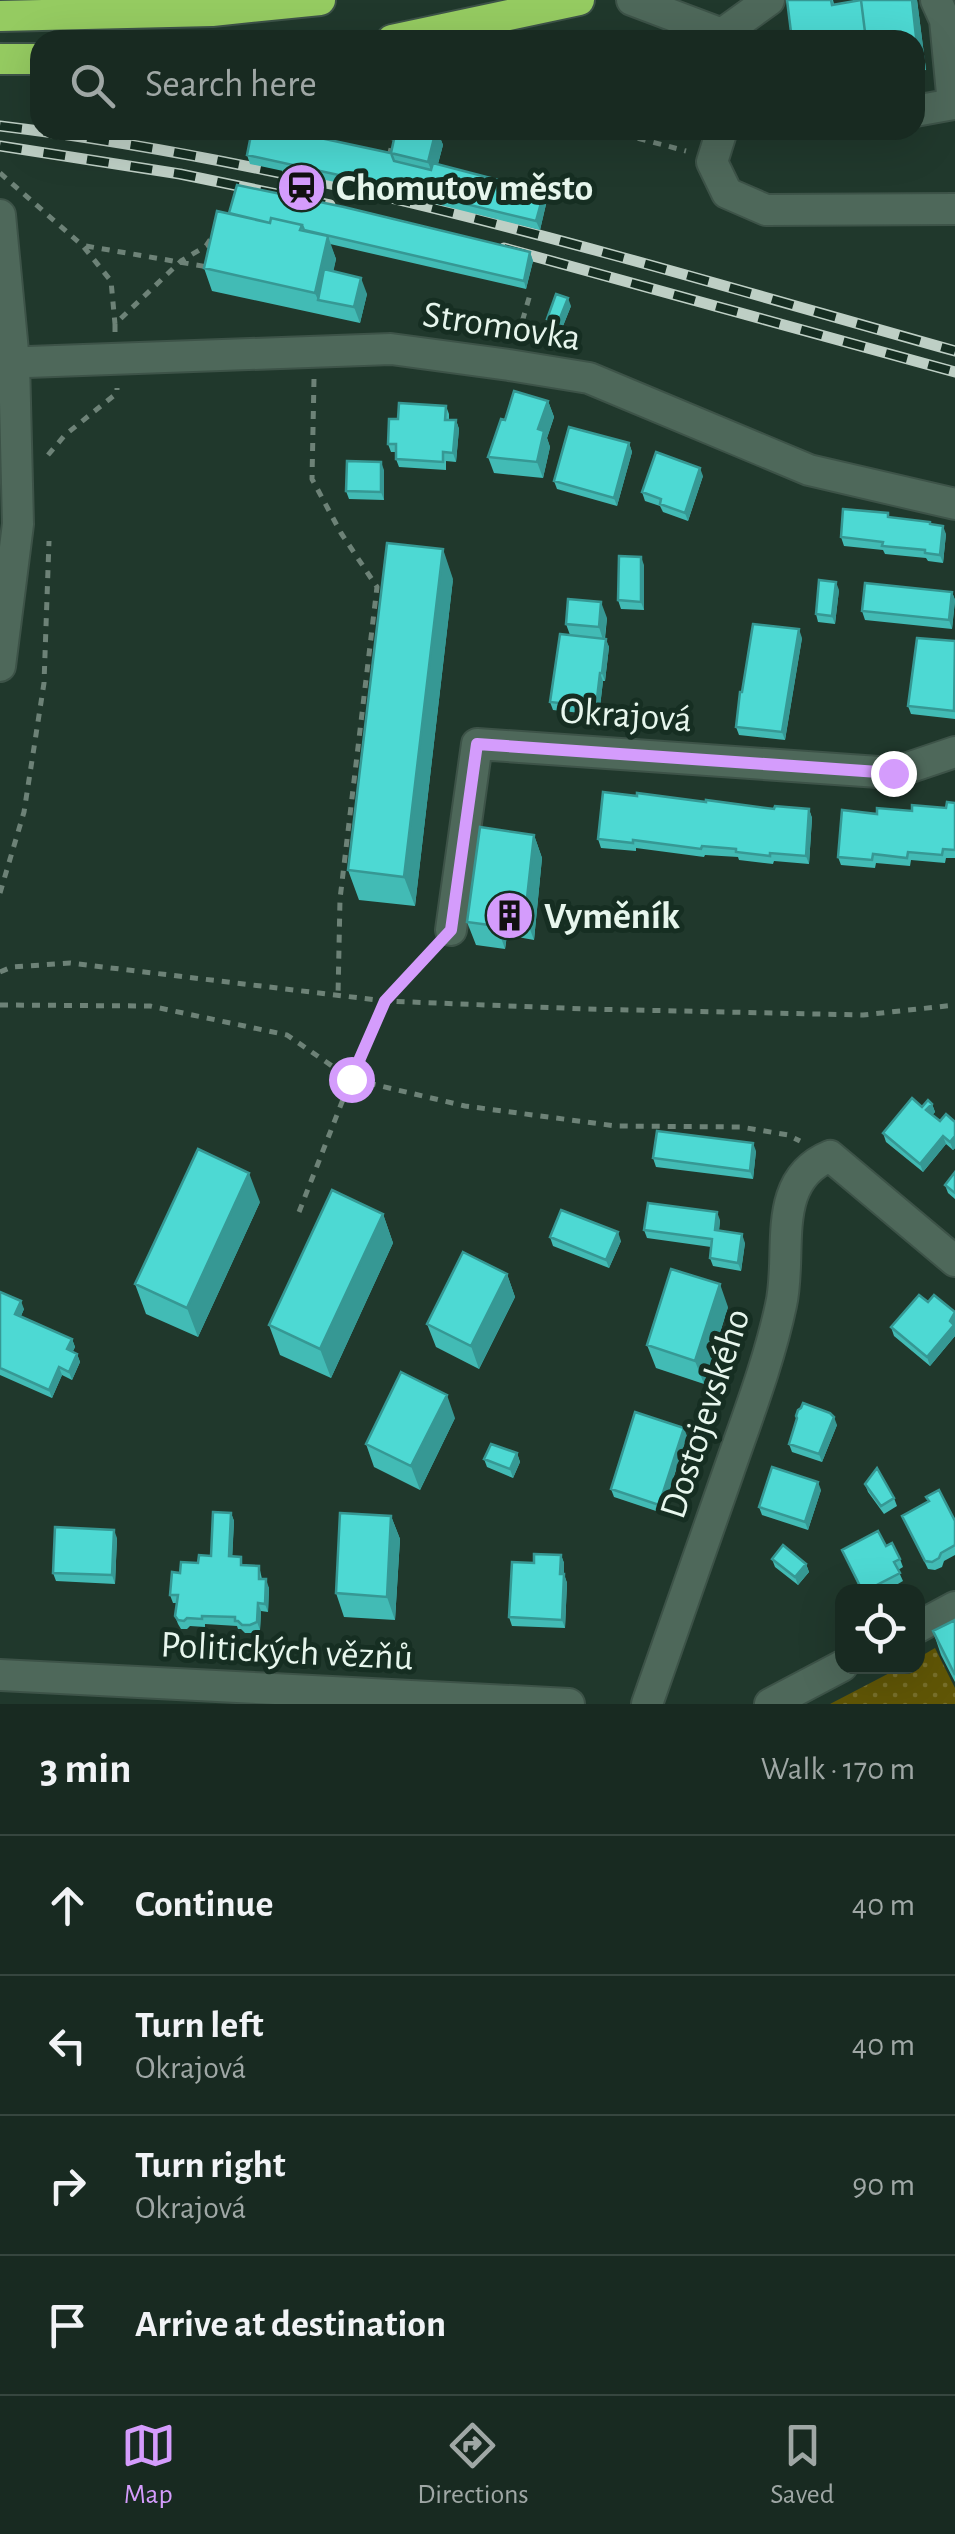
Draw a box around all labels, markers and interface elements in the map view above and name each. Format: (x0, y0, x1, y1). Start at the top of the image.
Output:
search box (30, 30, 925, 140)
icon: search (65, 58, 120, 113)
text: Search here (145, 66, 317, 104)
station icon: Chomutov město (275, 161, 327, 213)
place label: Chomutov město (336, 170, 593, 208)
street label: Stromovka (420, 296, 583, 358)
street label: Okrajová (559, 692, 693, 740)
route end (871, 751, 917, 797)
building icon: Vyměník (483, 889, 535, 941)
place label: Vyměník (544, 898, 680, 936)
route start (329, 1057, 375, 1103)
street label: Dostojevského (654, 1304, 758, 1523)
map controls (835, 1584, 925, 1674)
button: locate (835, 1584, 925, 1674)
street label: Politických vězňů (160, 1626, 414, 1678)
text: 3 min (40, 1748, 132, 1790)
text: Walk · 170 m (761, 1753, 915, 1785)
icon: ahead (40, 1878, 95, 1933)
text: Continue (135, 1886, 273, 1924)
text: 40 m (852, 1889, 915, 1921)
text: Turn left (135, 2007, 263, 2045)
icon: left (40, 2018, 95, 2073)
text: 40 m (852, 2029, 915, 2061)
text: Okrajová (135, 2052, 246, 2084)
text: Turn right (135, 2147, 285, 2185)
icon: right (40, 2158, 95, 2213)
text: 90 m (852, 2169, 915, 2201)
text: Okrajová (135, 2192, 246, 2224)
icon: arrive (40, 2298, 95, 2353)
text: Arrive at destination (135, 2306, 446, 2344)
tab: Map (121, 2418, 176, 2512)
tab: Directions (417, 2418, 529, 2512)
tab: Saved (770, 2418, 834, 2512)

